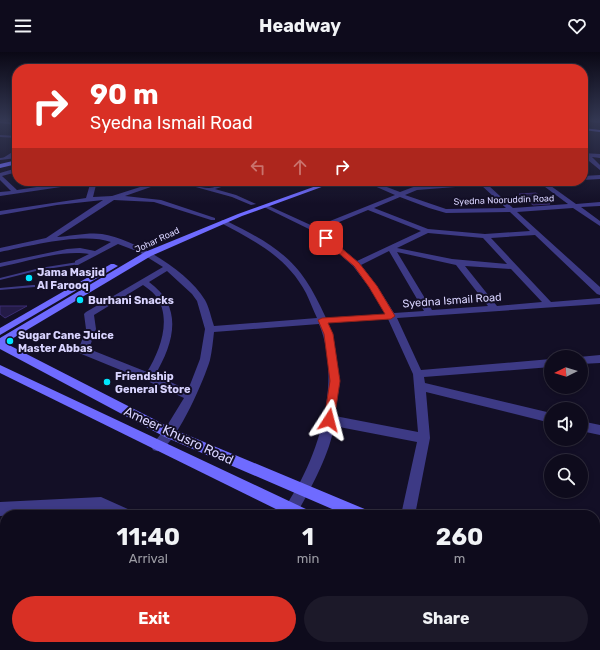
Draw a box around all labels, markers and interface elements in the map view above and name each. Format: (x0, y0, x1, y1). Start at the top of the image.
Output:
icon: menu (12, 15, 34, 37)
text: Headway (259, 15, 341, 37)
icon: heart (566, 15, 588, 37)
text: 90 m (90, 78, 159, 111)
icon: right (24, 80, 76, 132)
text: Syedna Ismail Road (90, 112, 253, 134)
icon: left (247, 156, 269, 178)
icon: ahead (289, 156, 311, 178)
icon: right (331, 156, 353, 178)
street label: Syedna Nooruddin Road (453, 193, 555, 207)
pin (309, 221, 343, 255)
street label: Johar Road (133, 225, 181, 255)
icon: arrive (315, 227, 337, 249)
place label: Jama Masjid Al Farooq (37, 266, 105, 292)
marker: Jama Masjid Al Farooq (24, 273, 34, 283)
street label: Syedna Ismail Road (402, 291, 502, 310)
place label: Burhani Snacks (88, 294, 174, 307)
marker: Burhani Snacks (75, 295, 85, 305)
place label: Sugar Cane Juice Master Abbas (18, 329, 114, 355)
marker: Sugar Cane Juice Master Abbas (5, 336, 15, 346)
north arrow (544, 350, 588, 394)
map controls (544, 350, 588, 498)
place label: Friendship General Store (115, 370, 191, 396)
marker: Friendship General Store (102, 377, 112, 387)
position arrow (308, 399, 350, 441)
button: sound (544, 402, 588, 446)
street label: Ameer Khusro Road (122, 403, 236, 467)
button: search (544, 454, 588, 498)
text: 11:40 (117, 523, 180, 551)
text: 1 (302, 523, 314, 551)
text: 260 (436, 523, 483, 551)
text: Arrival (129, 551, 168, 566)
text: min (297, 551, 319, 566)
text: m (454, 551, 465, 566)
button: Exit (12, 596, 296, 642)
button: Share (304, 596, 588, 642)

